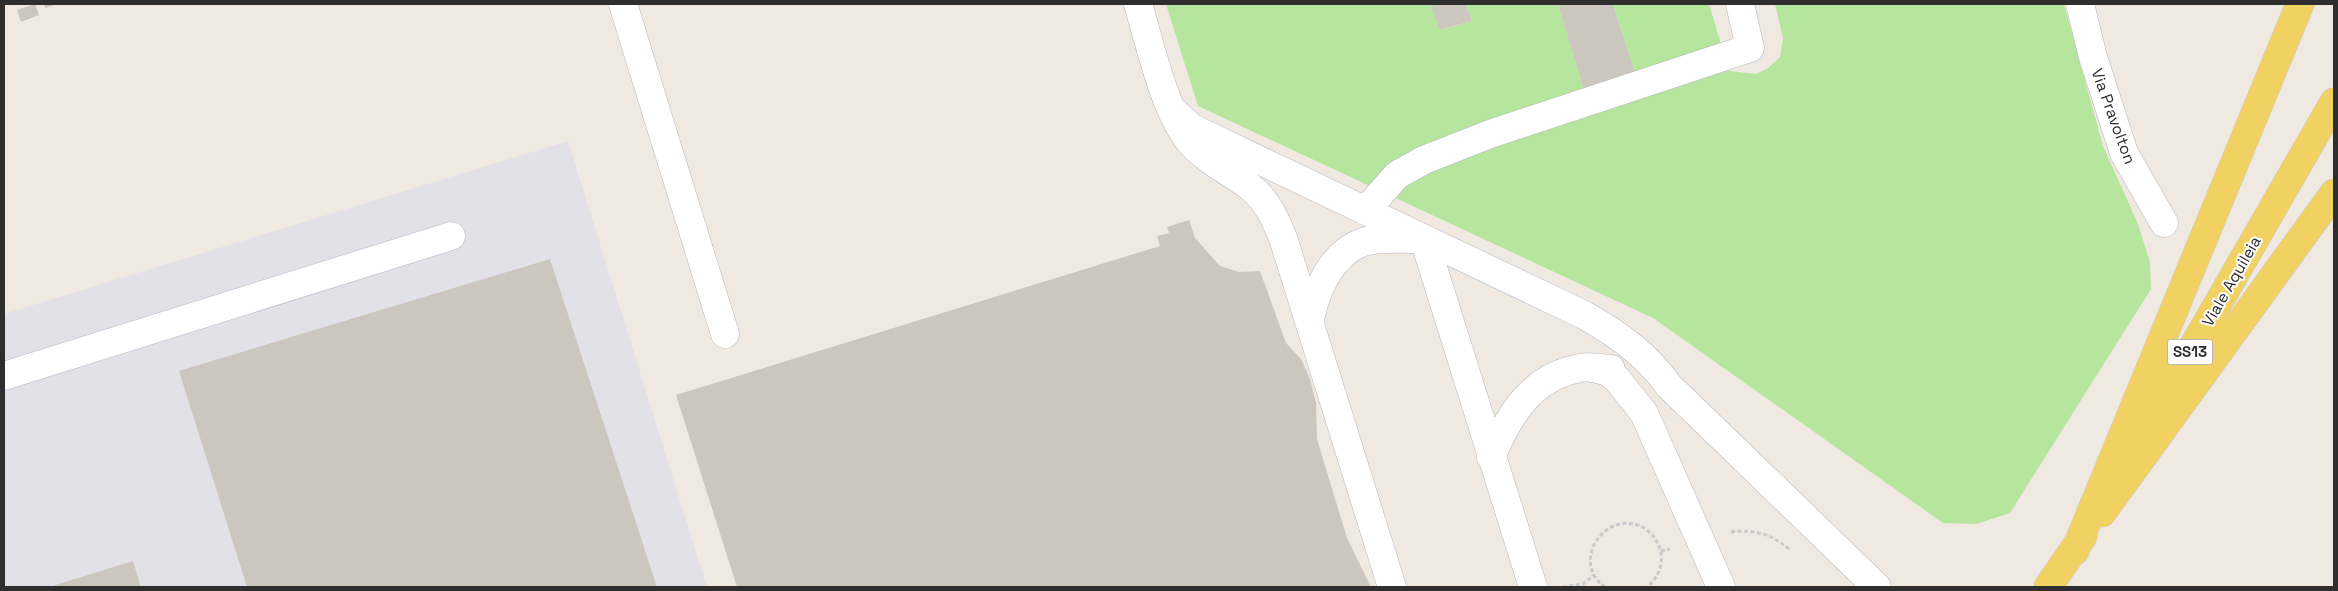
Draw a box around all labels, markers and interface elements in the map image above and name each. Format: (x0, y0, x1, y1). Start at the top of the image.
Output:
street label: Via Pravolton (2087, 66, 2141, 167)
street label: Viale Aquileia (2197, 232, 2266, 330)
road number: SS13 (2168, 340, 2212, 364)

